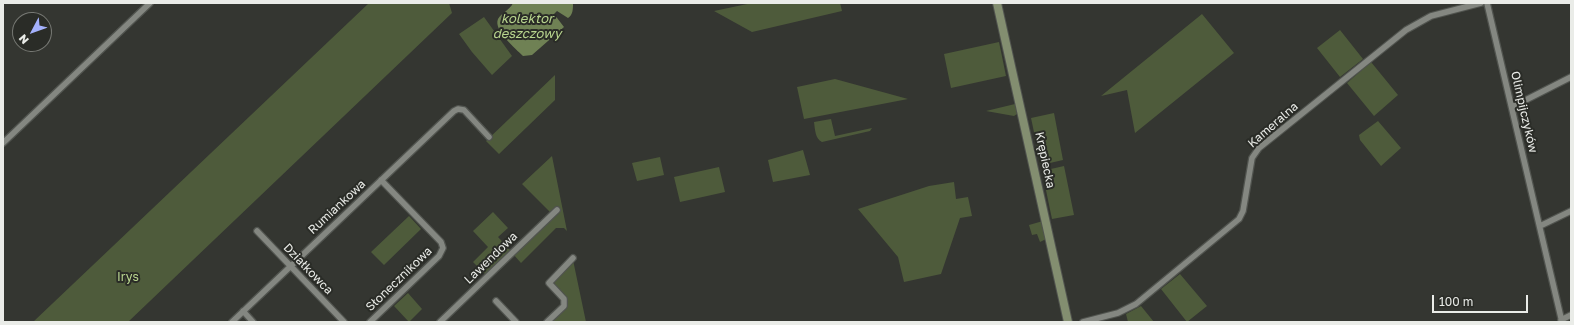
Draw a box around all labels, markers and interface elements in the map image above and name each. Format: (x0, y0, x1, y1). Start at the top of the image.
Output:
water label: kolektor deszczowy (493, 11, 561, 42)
north arrow (12, 12, 52, 52)
text: N (16, 32, 31, 47)
street label: Olimpijczyków (1508, 70, 1540, 154)
street label: Kameralna (1245, 99, 1301, 151)
street label: Krępiecka (1032, 130, 1058, 190)
street label: Rumiankowa (305, 177, 369, 237)
street label: Lawendowa (461, 229, 521, 287)
street label: Działkowca (280, 241, 336, 297)
street label: Słonecznikowa (363, 244, 435, 314)
park label: Irys (117, 270, 139, 284)
scale bar (1434, 287, 1530, 313)
text: 100 m (1439, 294, 1473, 309)

